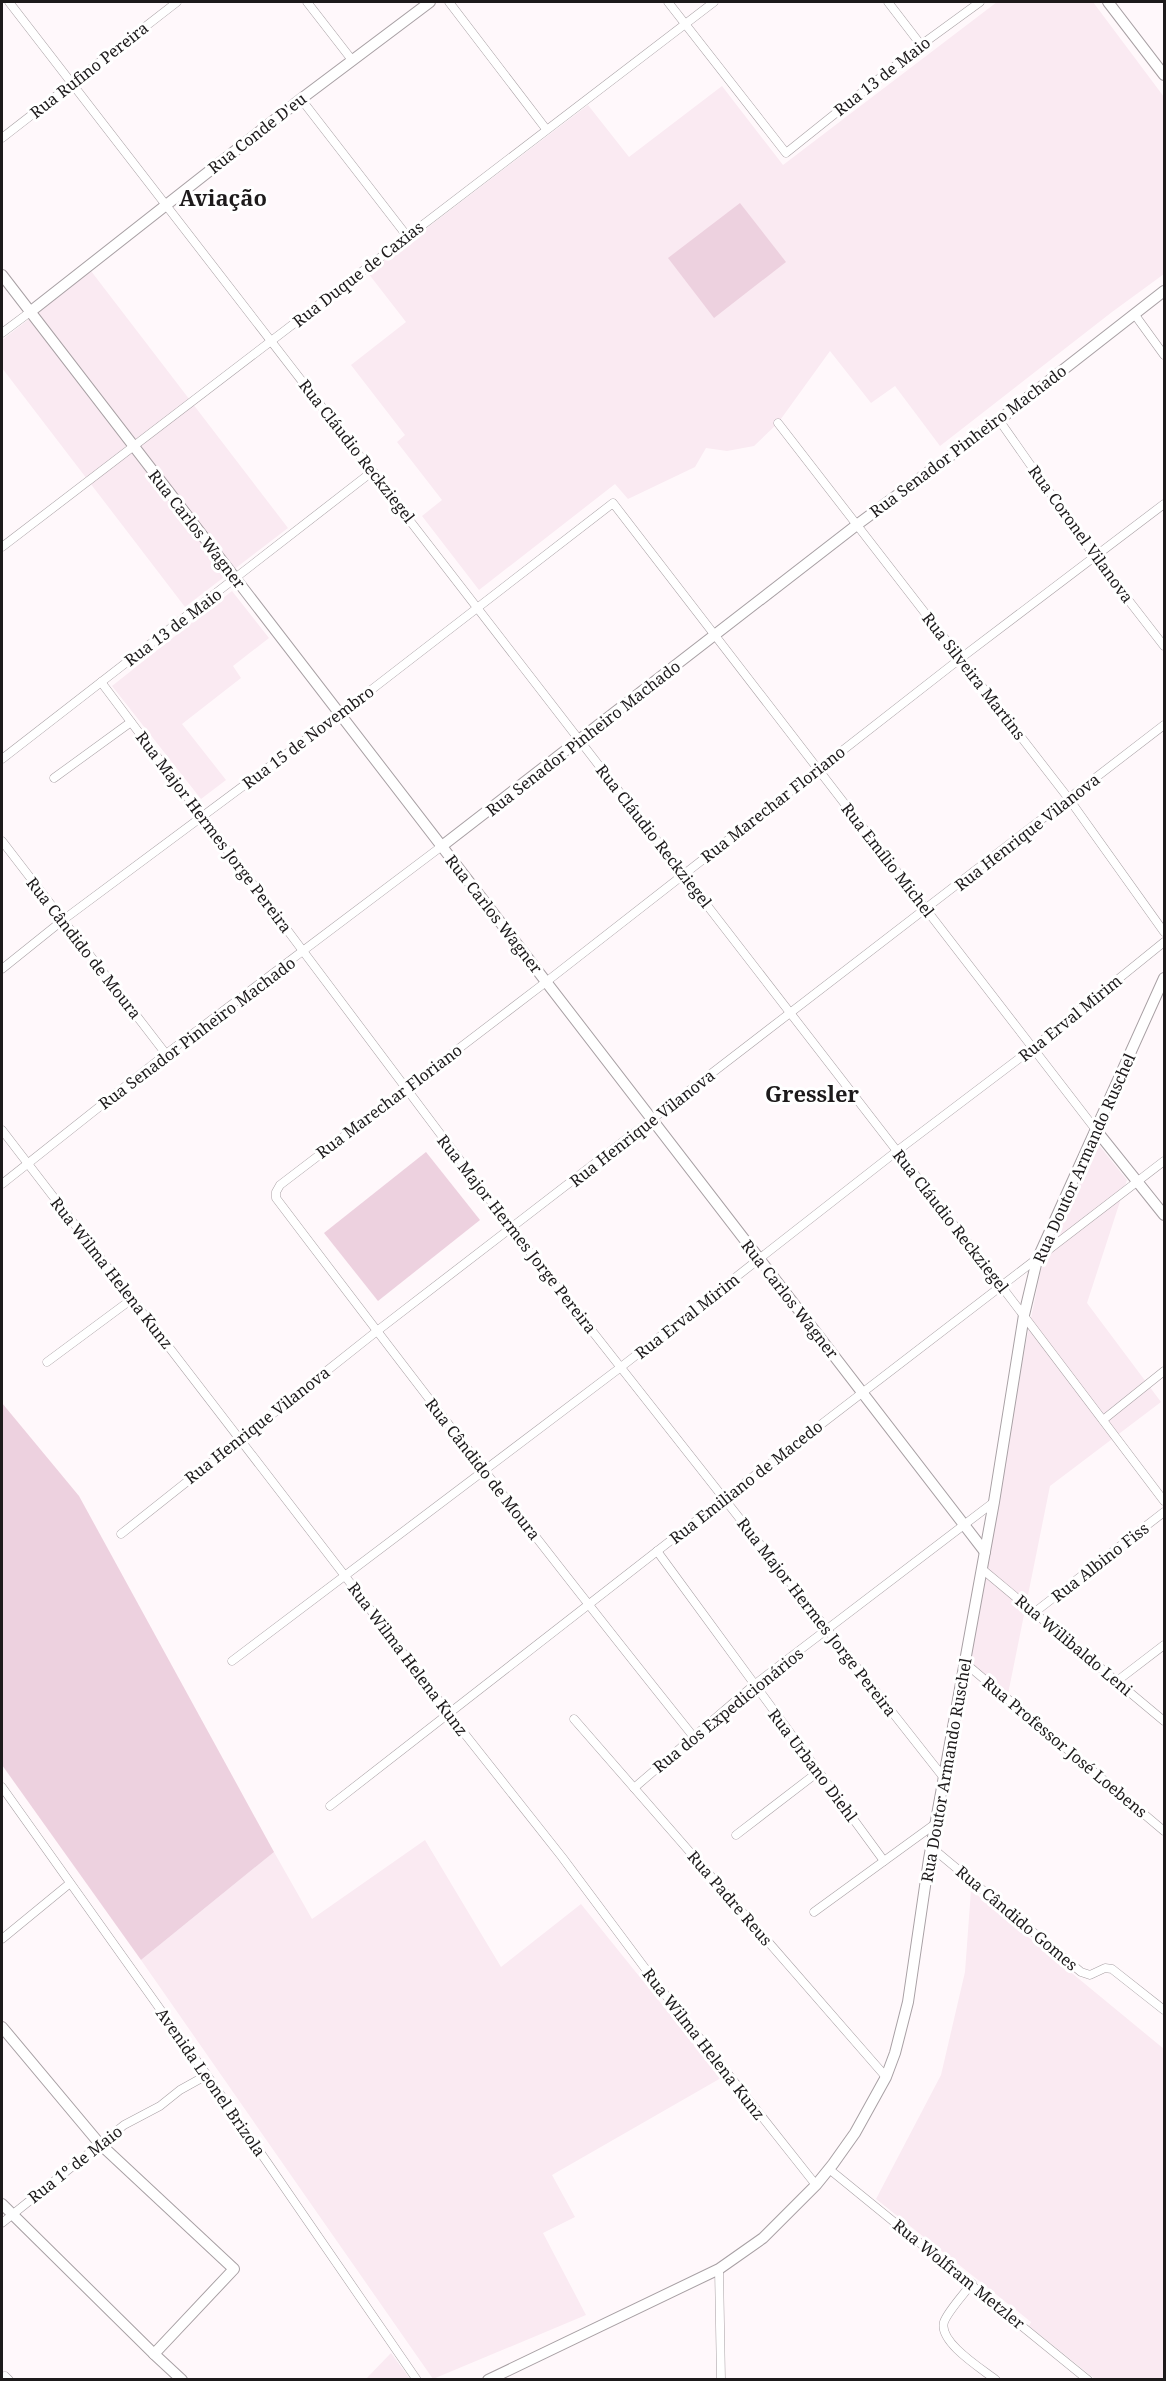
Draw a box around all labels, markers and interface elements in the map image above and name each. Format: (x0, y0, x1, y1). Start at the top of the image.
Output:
street label: Rua Rufino Pereira (25, 17, 153, 123)
street label: Rua 13 de Maio (829, 31, 935, 121)
street label: Rua Conde D'eu (203, 88, 311, 178)
district label: Aviação (179, 182, 267, 212)
street label: Rua Duque de Caxias (288, 216, 428, 332)
street label: Rua Senador Pinheiro Machado (865, 360, 1071, 522)
street label: Rua Cláudio Reckziegel (294, 375, 420, 527)
street label: Rua Coronel Vilanova (1023, 461, 1139, 607)
street label: Rua Carlos Wagner (144, 465, 251, 593)
street label: Rua 13 de Maio (120, 583, 226, 671)
street label: Rua Silveira Martins (917, 608, 1031, 744)
street label: Rua Senador Pinheiro Machado (481, 655, 685, 821)
street label: Rua 15 de Novembro (238, 680, 378, 794)
street label: Rua Major Hermes Jorge Pereira (131, 727, 297, 937)
street label: Rua Marechar Floriano (696, 741, 850, 867)
street label: Rua Cláudio Reckziegel (591, 760, 717, 912)
street label: Rua Henrique Vilanova (950, 768, 1104, 896)
street label: Rua Emílio Michel (836, 798, 940, 922)
street label: Rua Carlos Wagner (441, 850, 548, 978)
street label: Rua Cândido de Moura (22, 873, 146, 1023)
street label: Rua Senador Pinheiro Machado (94, 952, 300, 1114)
street label: Rua Erval Mirim (1014, 970, 1126, 1066)
street label: Rua Marechar Floriano (311, 1039, 467, 1163)
street label: Rua Doutor Armando Ruschel (1028, 1050, 1140, 1266)
street label: Rua Henrique Vilanova (565, 1064, 719, 1192)
district label: Gressler (765, 1078, 860, 1108)
street label: Rua Major Hermes Jorge Pereira (432, 1130, 602, 1338)
street label: Rua Cláudio Reckziegel (888, 1145, 1014, 1297)
street label: Rua Wilma Helena Kunz (46, 1193, 178, 1353)
street label: Rua Carlos Wagner (737, 1235, 844, 1363)
street label: Rua Erval Mirim (630, 1268, 744, 1364)
street label: Rua Henrique Vilanova (180, 1361, 334, 1489)
street label: Rua Cândido de Moura (421, 1394, 545, 1544)
street label: Rua Emiliano de Macedo (665, 1415, 827, 1549)
street label: Rua Major Hermes Jorge Pereira (732, 1513, 902, 1721)
street label: Rua Albino Fiss (1047, 1517, 1153, 1607)
street label: Rua Wilma Helena Kunz (343, 1578, 473, 1740)
street label: Rua Wilibaldo Leni (1011, 1589, 1137, 1701)
street label: Rua dos Expedicionários (648, 1642, 808, 1778)
street label: Rua Doutor Armando Ruschel (915, 1656, 977, 1884)
street label: Rua Professor José Loebens (978, 1672, 1152, 1822)
street label: Rua Urbano Diehl (763, 1704, 863, 1826)
street label: Rua Padre Reus (683, 1846, 777, 1950)
street label: Rua Cândido Gomes (951, 1860, 1083, 1976)
street label: Rua Wilma Helena Kunz (638, 1964, 770, 2124)
street label: Avenida Leonel Brizola (151, 2003, 271, 2161)
street label: Rua 1º de Maio (23, 2120, 127, 2208)
street label: Rua Wolfram Metzler (888, 2214, 1030, 2334)

